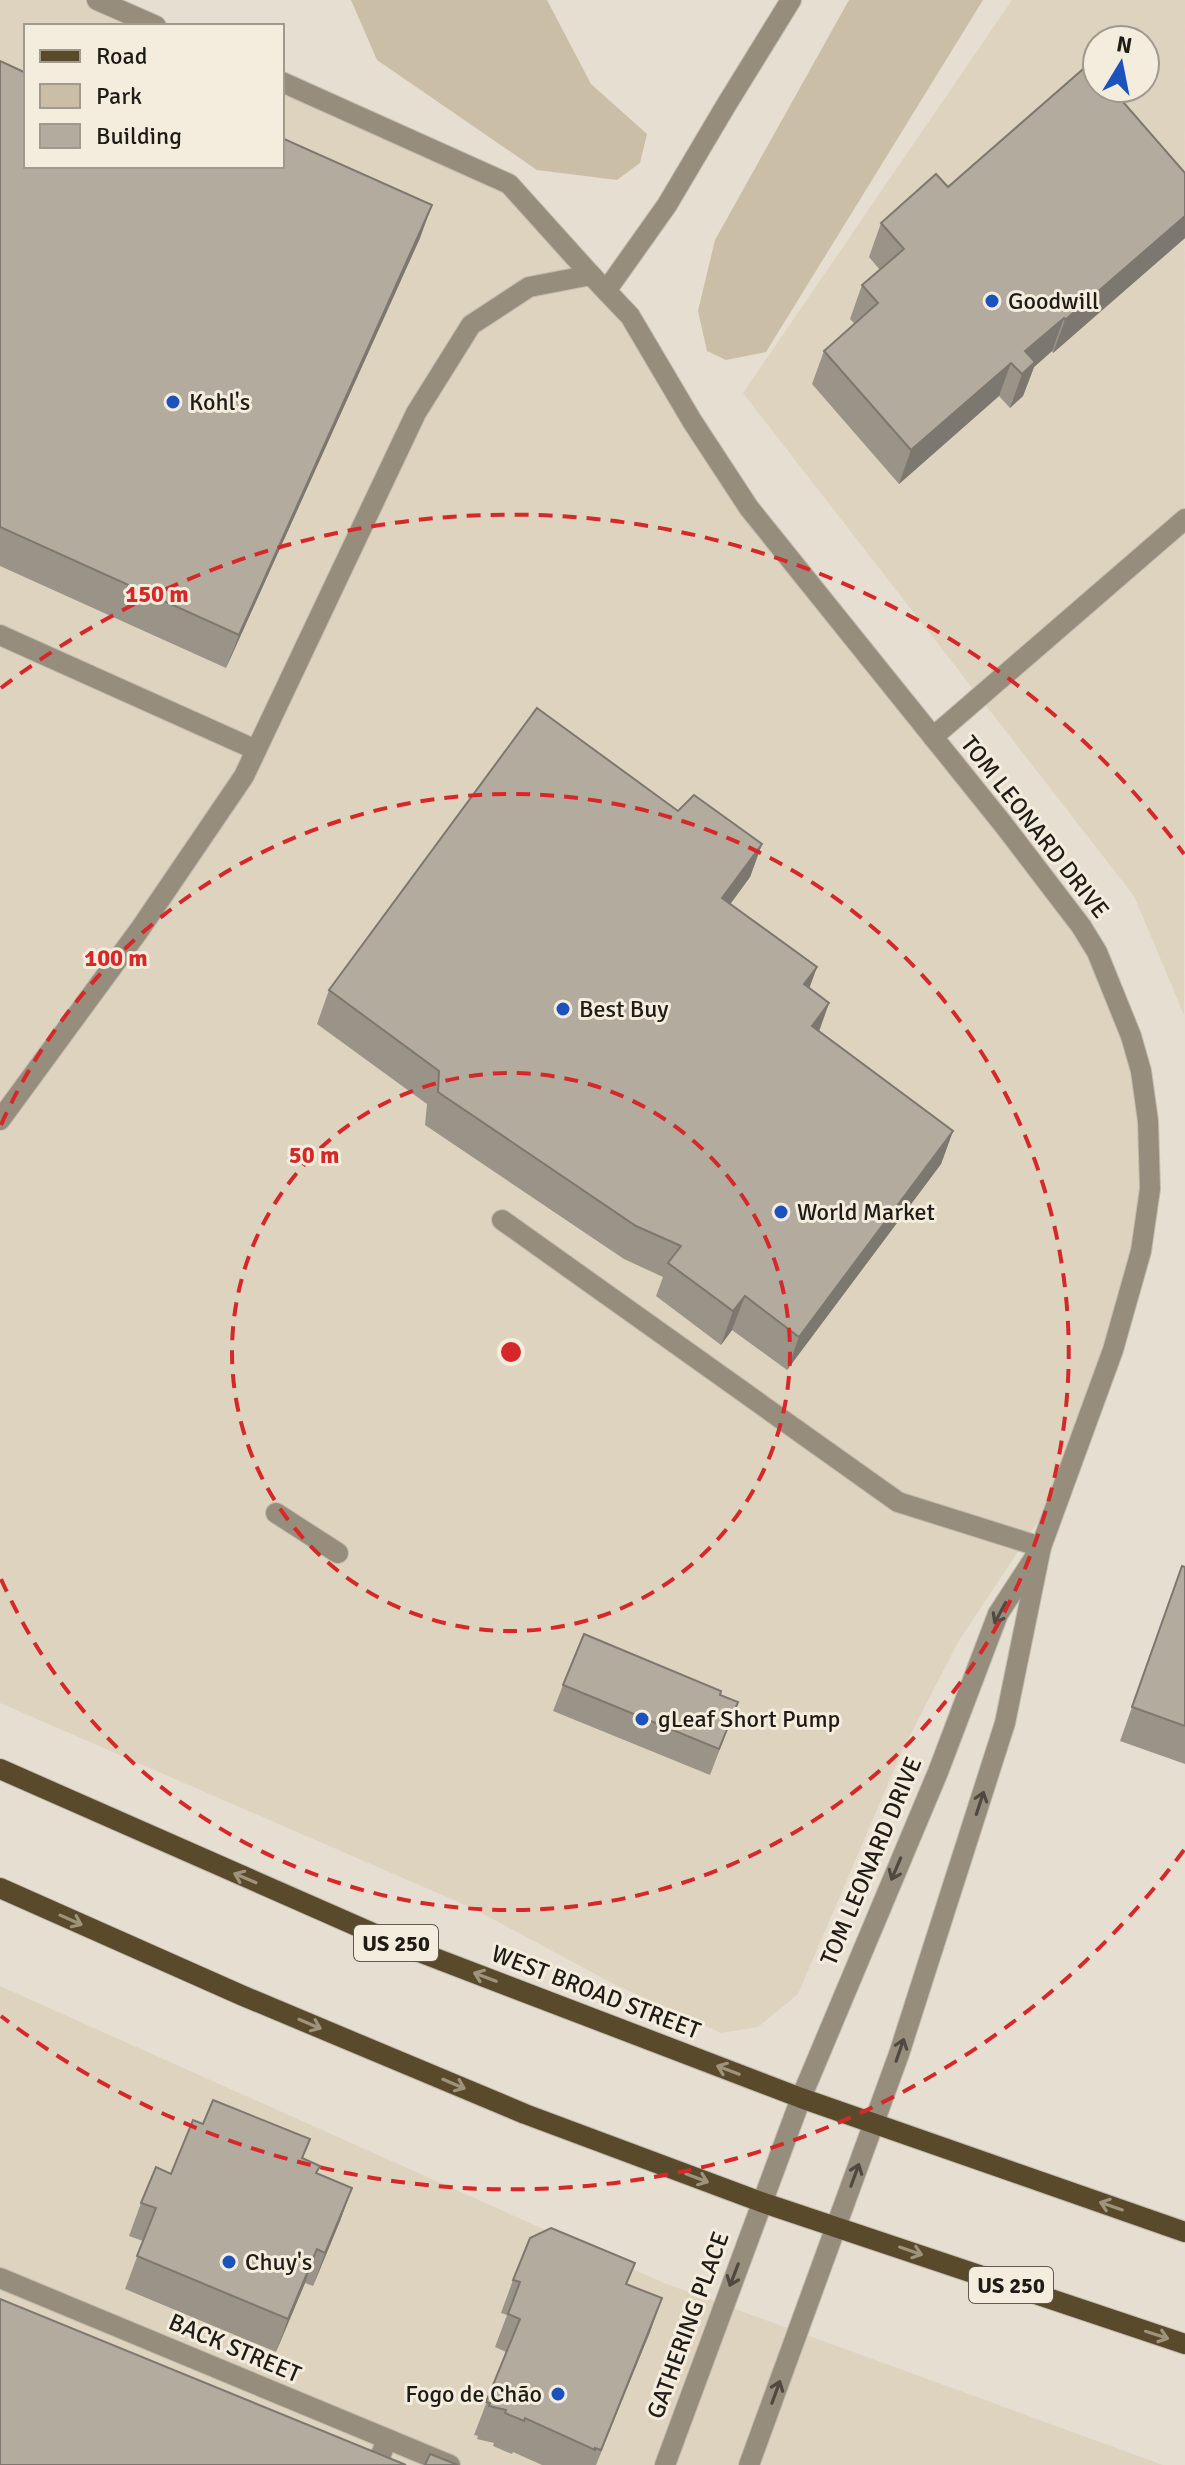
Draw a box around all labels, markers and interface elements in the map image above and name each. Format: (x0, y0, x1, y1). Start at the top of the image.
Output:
legend (24, 24, 284, 168)
north arrow (1081, 24, 1161, 104)
text: N (1115, 30, 1134, 59)
text: Road (96, 41, 147, 71)
text: Park (96, 81, 142, 111)
text: Building (96, 121, 182, 151)
place label: Goodwill (1008, 286, 1099, 316)
marker: Goodwill (983, 292, 1001, 310)
place label: Kohl's (189, 387, 250, 417)
marker: Kohl's (164, 393, 182, 411)
text: 150 m (125, 579, 189, 609)
street label: TOM LEONARD DRIVE (954, 730, 1116, 924)
text: 100 m (84, 943, 148, 973)
place label: Best Buy (579, 994, 669, 1024)
marker: Best Buy (554, 1000, 572, 1018)
text: 50 m (289, 1140, 339, 1170)
place label: World Market (797, 1197, 935, 1227)
marker: World Market (772, 1203, 790, 1221)
centre of rings (497, 1338, 525, 1366)
one-way arrow (992, 1601, 1008, 1624)
place label: gLeaf Short Pump (658, 1704, 840, 1734)
marker: gLeaf Short Pump (633, 1710, 651, 1728)
street label: TOM LEONARD DRIVE (813, 1752, 929, 1970)
one-way arrow (973, 1791, 988, 1816)
one-way arrow (888, 1856, 903, 1881)
one-way arrow (233, 1869, 257, 1884)
one-way arrow (59, 1913, 83, 1928)
road number: US 250 (354, 1925, 438, 1961)
street label: WEST BROAD STREET (487, 1938, 705, 2046)
one-way arrow (473, 1969, 498, 1983)
one-way arrow (297, 2017, 321, 2032)
one-way arrow (894, 2038, 909, 2063)
one-way arrow (716, 2062, 741, 2076)
one-way arrow (441, 2078, 466, 2093)
one-way arrow (849, 2163, 864, 2188)
one-way arrow (684, 2172, 708, 2186)
one-way arrow (1099, 2198, 1124, 2213)
street label: GATHERING PLACE (640, 2227, 736, 2423)
one-way arrow (898, 2245, 923, 2260)
place label: Chuy's (245, 2247, 312, 2277)
marker: Chuy's (220, 2253, 238, 2271)
one-way arrow (726, 2262, 740, 2287)
road number: US 250 (969, 2267, 1053, 2303)
street label: BACK STREET (164, 2307, 306, 2389)
one-way arrow (1144, 2328, 1169, 2343)
place label: Fogo de Chão (405, 2379, 542, 2409)
one-way arrow (770, 2380, 784, 2405)
marker: Fogo de Chão (549, 2385, 567, 2403)

